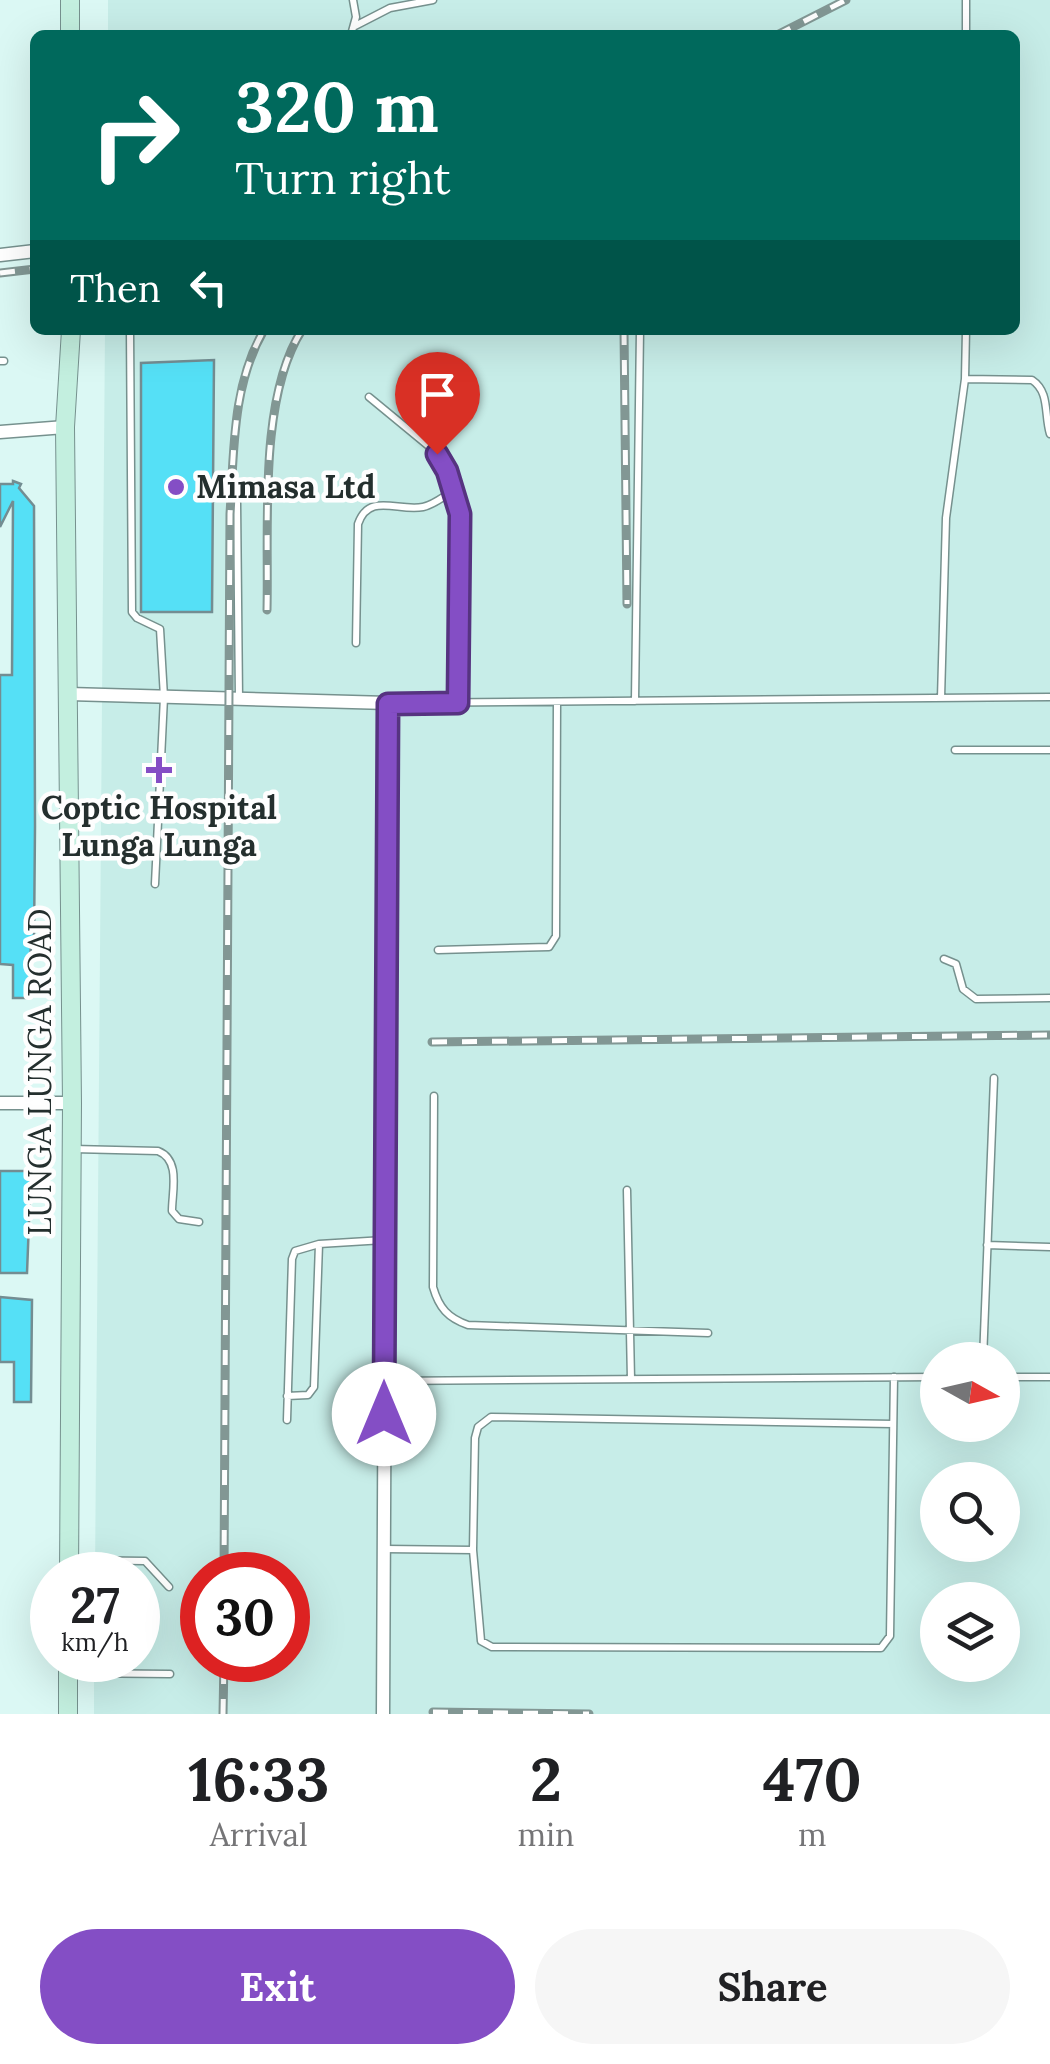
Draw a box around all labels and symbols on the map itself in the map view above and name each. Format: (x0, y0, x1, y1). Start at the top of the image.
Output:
pin (395, 352, 480, 455)
place label: Mimasa Ltd (196, 466, 376, 507)
marker: Mimasa Ltd (165, 476, 187, 498)
marker: Coptic Hospital Lunga Lunga (146, 757, 172, 783)
place label: Coptic Hospital Lunga Lunga (41, 787, 277, 865)
street label: LUNGA LUNGA ROAD (19, 908, 60, 1236)
north arrow (920, 1342, 1020, 1442)
position arrow (332, 1362, 436, 1466)
speed limit sign: 30 (180, 1552, 310, 1682)

